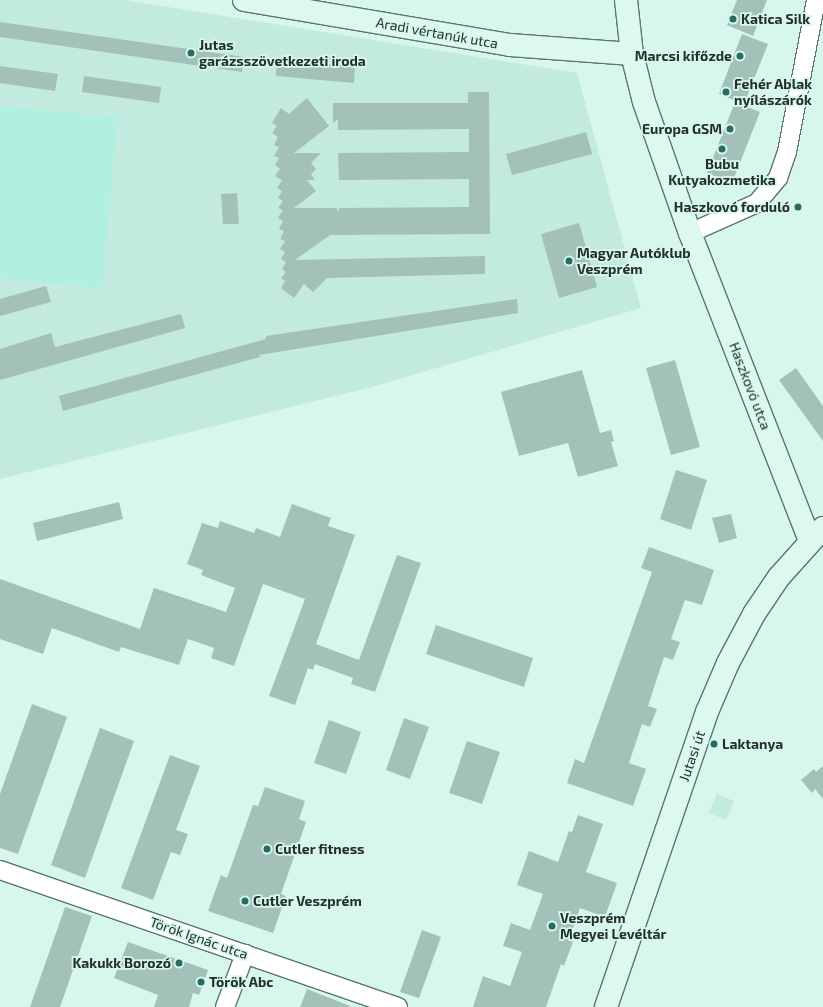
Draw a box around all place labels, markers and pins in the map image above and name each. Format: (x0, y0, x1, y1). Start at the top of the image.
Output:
place label: Katica Silk (741, 11, 810, 27)
marker: Katica Silk (728, 14, 738, 24)
place label: Jutas garázsszövetkezeti iroda (199, 37, 366, 70)
marker: Jutas garázsszövetkezeti iroda (186, 48, 196, 58)
place label: Marcsi kifőzde (635, 48, 732, 64)
marker: Marcsi kifőzde (735, 51, 745, 61)
place label: Fehér Ablak nyílászárók (734, 76, 813, 108)
marker: Fehér Ablak nyílászárók (721, 87, 731, 97)
place label: Europa GSM (642, 121, 722, 137)
marker: Europa GSM (725, 124, 735, 134)
marker: Bubu Kutyakozmetika (717, 144, 727, 154)
place label: Bubu Kutyakozmetika (668, 156, 776, 188)
place label: Haszkovó forduló (674, 199, 790, 215)
marker: Haszkovó forduló (793, 202, 803, 212)
place label: Magyar Autóklub Veszprém (577, 245, 691, 278)
marker: Magyar Autóklub Veszprém (564, 256, 574, 266)
place label: Laktanya (722, 736, 783, 752)
marker: Laktanya (709, 739, 719, 749)
place label: Cutler fitness (275, 841, 365, 857)
marker: Cutler fitness (262, 844, 272, 854)
place label: Cutler Veszprém (253, 893, 362, 909)
marker: Cutler Veszprém (240, 896, 250, 906)
place label: Veszprém Megyei Levéltár (560, 910, 667, 942)
marker: Veszprém Megyei Levéltár (547, 921, 557, 931)
place label: Kakukk Borozó (72, 955, 171, 971)
marker: Kakukk Borozó (174, 958, 184, 968)
place label: Török Abc (209, 974, 274, 990)
marker: Török Abc (196, 977, 206, 987)

